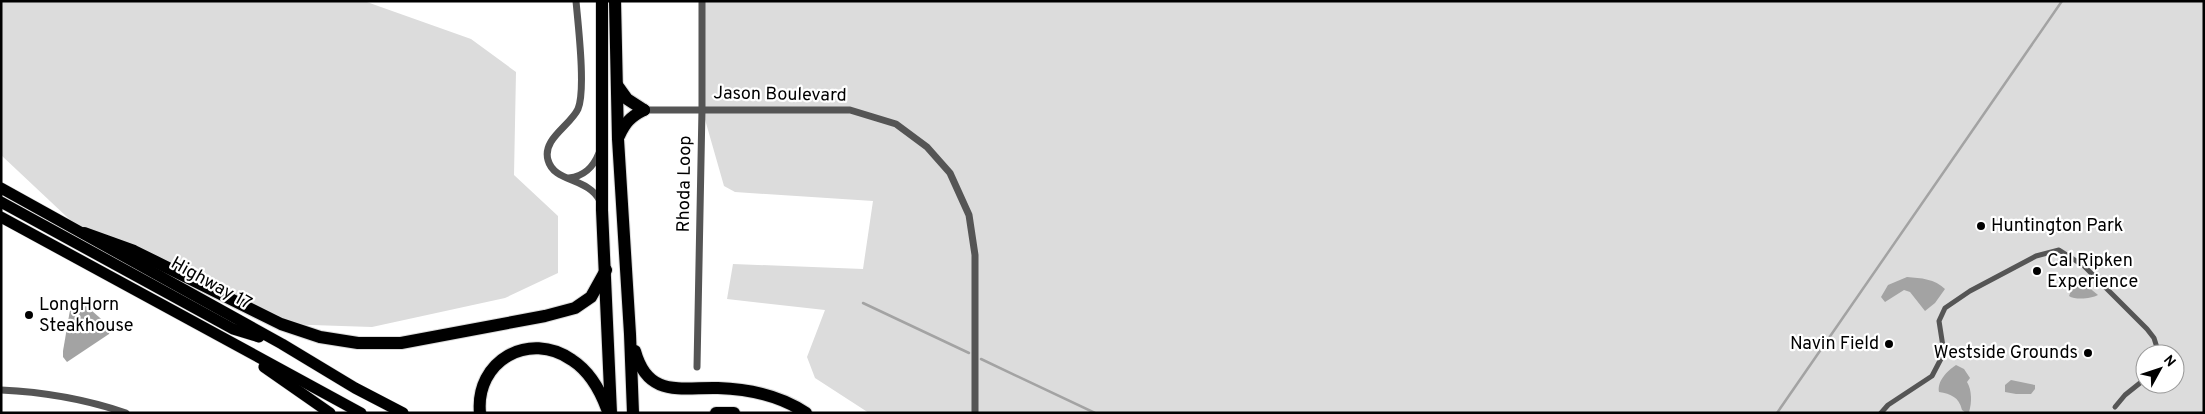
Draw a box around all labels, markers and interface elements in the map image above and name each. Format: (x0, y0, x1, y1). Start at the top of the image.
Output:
street label: Jason Boulevard (713, 82, 847, 108)
street label: Rhoda Loop (673, 135, 697, 233)
place label: Huntington Park (1991, 215, 2123, 238)
marker: Huntington Park (1975, 220, 1987, 232)
place label: Cal Ripken Experience (2047, 250, 2138, 294)
street label: Highway 17 (166, 252, 256, 316)
marker: Cal Ripken Experience (2031, 265, 2043, 277)
place label: LongHorn Steakhouse (39, 294, 133, 338)
marker: LongHorn Steakhouse (23, 309, 35, 321)
place label: Navin Field (1790, 333, 1879, 356)
marker: Navin Field (1883, 338, 1895, 350)
place label: Westside Grounds (1934, 342, 2078, 365)
north arrow (2135, 344, 2185, 394)
marker: Westside Grounds (2082, 347, 2094, 359)
text: N (2159, 352, 2179, 371)

